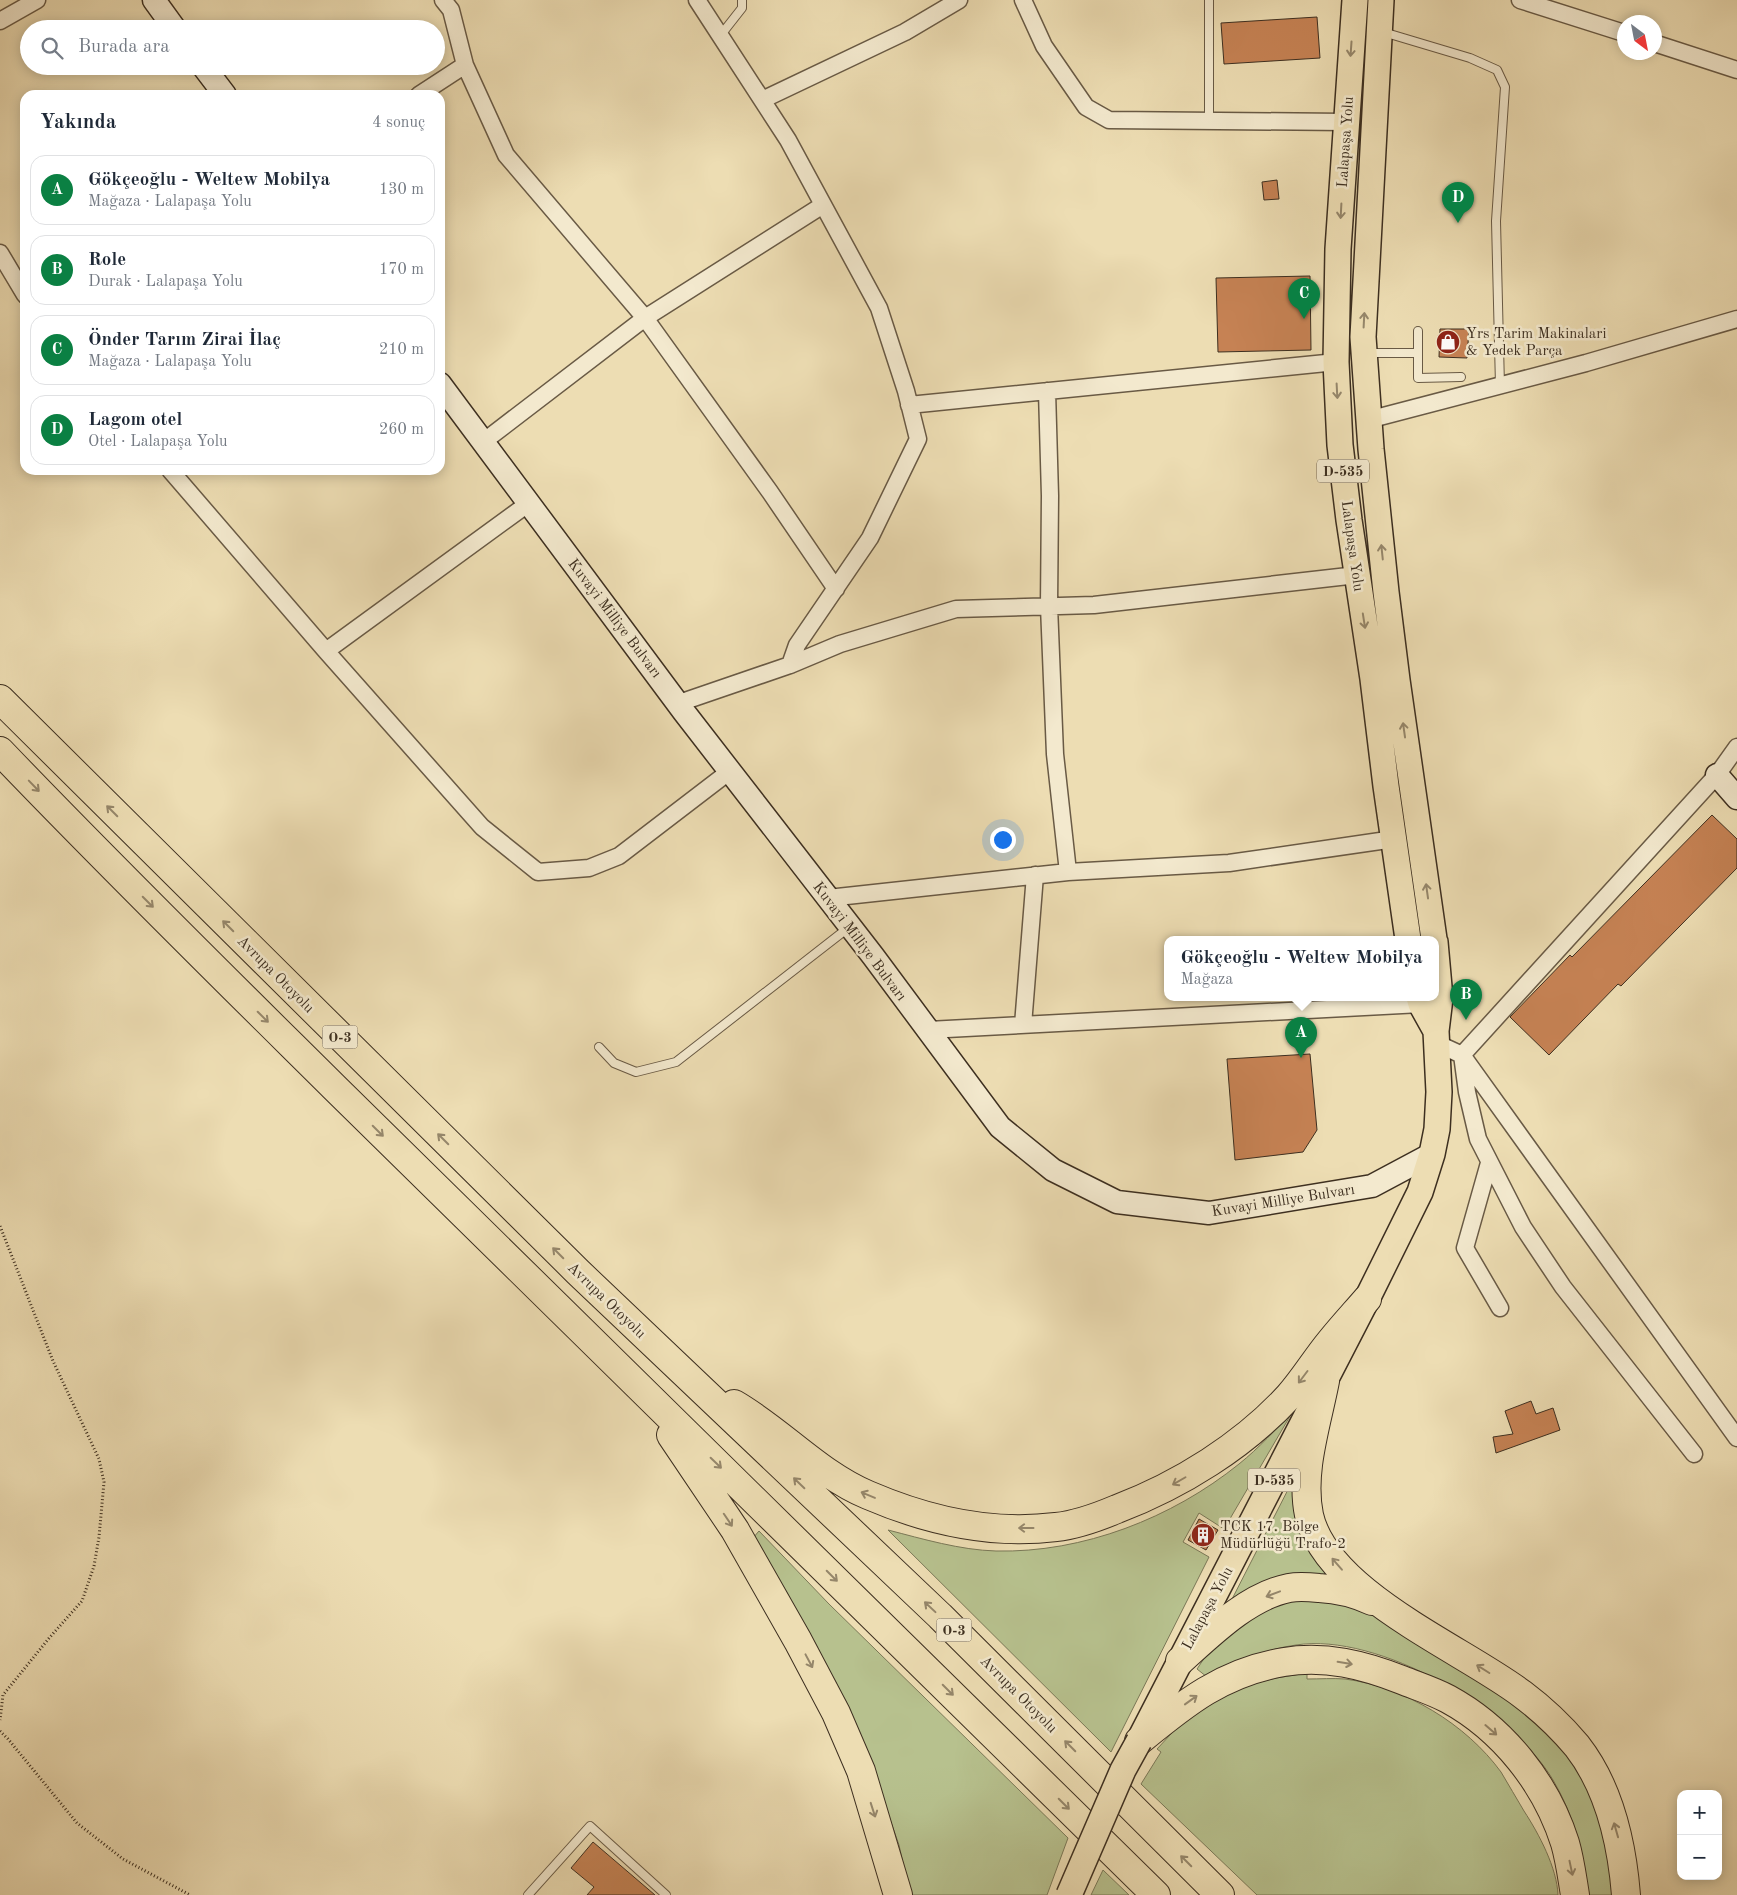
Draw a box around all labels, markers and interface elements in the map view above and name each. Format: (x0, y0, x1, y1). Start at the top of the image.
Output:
north arrow (1617, 15, 1662, 60)
search box (20, 20, 445, 75)
icon: search (38, 34, 66, 62)
text: Burada ara (78, 38, 170, 57)
one-way arrow (1347, 40, 1356, 56)
street label: Lalapaşa Yolu (1336, 96, 1357, 188)
text: Yakında (40, 112, 116, 133)
text: 4 sonuç (372, 115, 425, 131)
text: Gökçeoğlu - Weltew Mobilya (88, 171, 330, 190)
text: A (51, 182, 63, 198)
text: 130 m (379, 182, 424, 198)
pin: D (1442, 182, 1474, 223)
text: Mağaza · Lalapaşa Yolu (88, 194, 252, 210)
one-way arrow (1336, 203, 1345, 219)
text: Role (88, 251, 126, 270)
text: B (51, 262, 63, 278)
text: 170 m (379, 262, 424, 278)
text: Durak · Lalapaşa Yolu (88, 274, 243, 290)
pin: C (1288, 278, 1320, 319)
one-way arrow (1359, 312, 1368, 328)
place label: Yrs Tarim Makinalari & Yedek Parça (1466, 327, 1606, 359)
shop icon: Yrs Tarim Makinalari & Yedek Parça (1435, 329, 1461, 355)
text: Önder Tarım Zirai İlaç (88, 331, 281, 350)
text: C (52, 342, 62, 358)
text: 210 m (379, 342, 424, 358)
text: Mağaza · Lalapaşa Yolu (88, 354, 252, 370)
one-way arrow (1333, 382, 1342, 398)
text: Lagom otel (88, 411, 182, 430)
text: D (51, 422, 63, 438)
text: 260 m (379, 422, 424, 438)
text: Otel · Lalapaşa Yolu (88, 434, 228, 450)
road number: D-535 (1317, 460, 1369, 482)
street label: Lalapaşa Yolu (1338, 500, 1365, 593)
one-way arrow (1377, 544, 1386, 560)
street label: Kuvayi Milliye Bulvarı (564, 557, 663, 681)
one-way arrow (1360, 613, 1370, 629)
one-way arrow (1398, 723, 1408, 739)
one-way arrow (28, 780, 40, 793)
one-way arrow (106, 805, 118, 818)
your location (990, 827, 1016, 853)
street label: Kuvayi Milliye Bulvarı (809, 880, 908, 1004)
one-way arrow (1422, 883, 1432, 899)
one-way arrow (142, 895, 154, 908)
one-way arrow (221, 920, 234, 932)
street label: Avrupa Otoyolu (234, 934, 316, 1016)
popup (1164, 936, 1439, 1001)
text: Gökçeoğlu - Weltew Mobilya (1180, 949, 1423, 968)
text: Mağaza (1180, 972, 1233, 988)
pin: B (1450, 979, 1482, 1020)
one-way arrow (257, 1010, 269, 1023)
pin: A (1285, 1017, 1317, 1058)
road number: O-3 (322, 1026, 358, 1048)
one-way arrow (372, 1125, 384, 1137)
one-way arrow (437, 1133, 449, 1145)
street label: Kuvayi Milliye Bulvarı (1211, 1183, 1356, 1220)
one-way arrow (552, 1247, 565, 1259)
street label: Avrupa Otoyolu (564, 1260, 648, 1342)
one-way arrow (1298, 1370, 1309, 1383)
one-way arrow (709, 1457, 722, 1469)
road number: D-535 (1248, 1468, 1300, 1492)
one-way arrow (1173, 1476, 1187, 1486)
one-way arrow (793, 1477, 806, 1489)
one-way arrow (861, 1489, 876, 1499)
one-way arrow (723, 1513, 733, 1527)
place label: TCK 17. Bölge Müdürlüğü Trafo-2 (1220, 1520, 1346, 1552)
building icon: TCK 17. Bölge Müdürlüğü Trafo-2 (1190, 1522, 1216, 1548)
one-way arrow (1018, 1523, 1034, 1533)
one-way arrow (1332, 1558, 1343, 1571)
street label: Lalapaşa Yolu (1180, 1565, 1236, 1653)
one-way arrow (826, 1570, 839, 1582)
one-way arrow (1265, 1590, 1281, 1599)
one-way arrow (924, 1601, 937, 1613)
road number: O-3 (936, 1618, 972, 1642)
one-way arrow (804, 1653, 814, 1668)
street label: Avrupa Otoyolu (977, 1654, 1059, 1736)
one-way arrow (1337, 1658, 1353, 1668)
one-way arrow (1476, 1664, 1490, 1674)
one-way arrow (942, 1684, 954, 1696)
one-way arrow (1184, 1695, 1198, 1705)
one-way arrow (1484, 1724, 1497, 1736)
one-way arrow (1064, 1740, 1077, 1752)
map controls (1677, 1790, 1722, 1880)
button: + (1677, 1790, 1722, 1835)
one-way arrow (1058, 1798, 1070, 1810)
one-way arrow (869, 1801, 878, 1817)
one-way arrow (1610, 1822, 1620, 1838)
button: − (1677, 1835, 1722, 1880)
one-way arrow (1180, 1855, 1192, 1867)
one-way arrow (1566, 1860, 1576, 1876)

